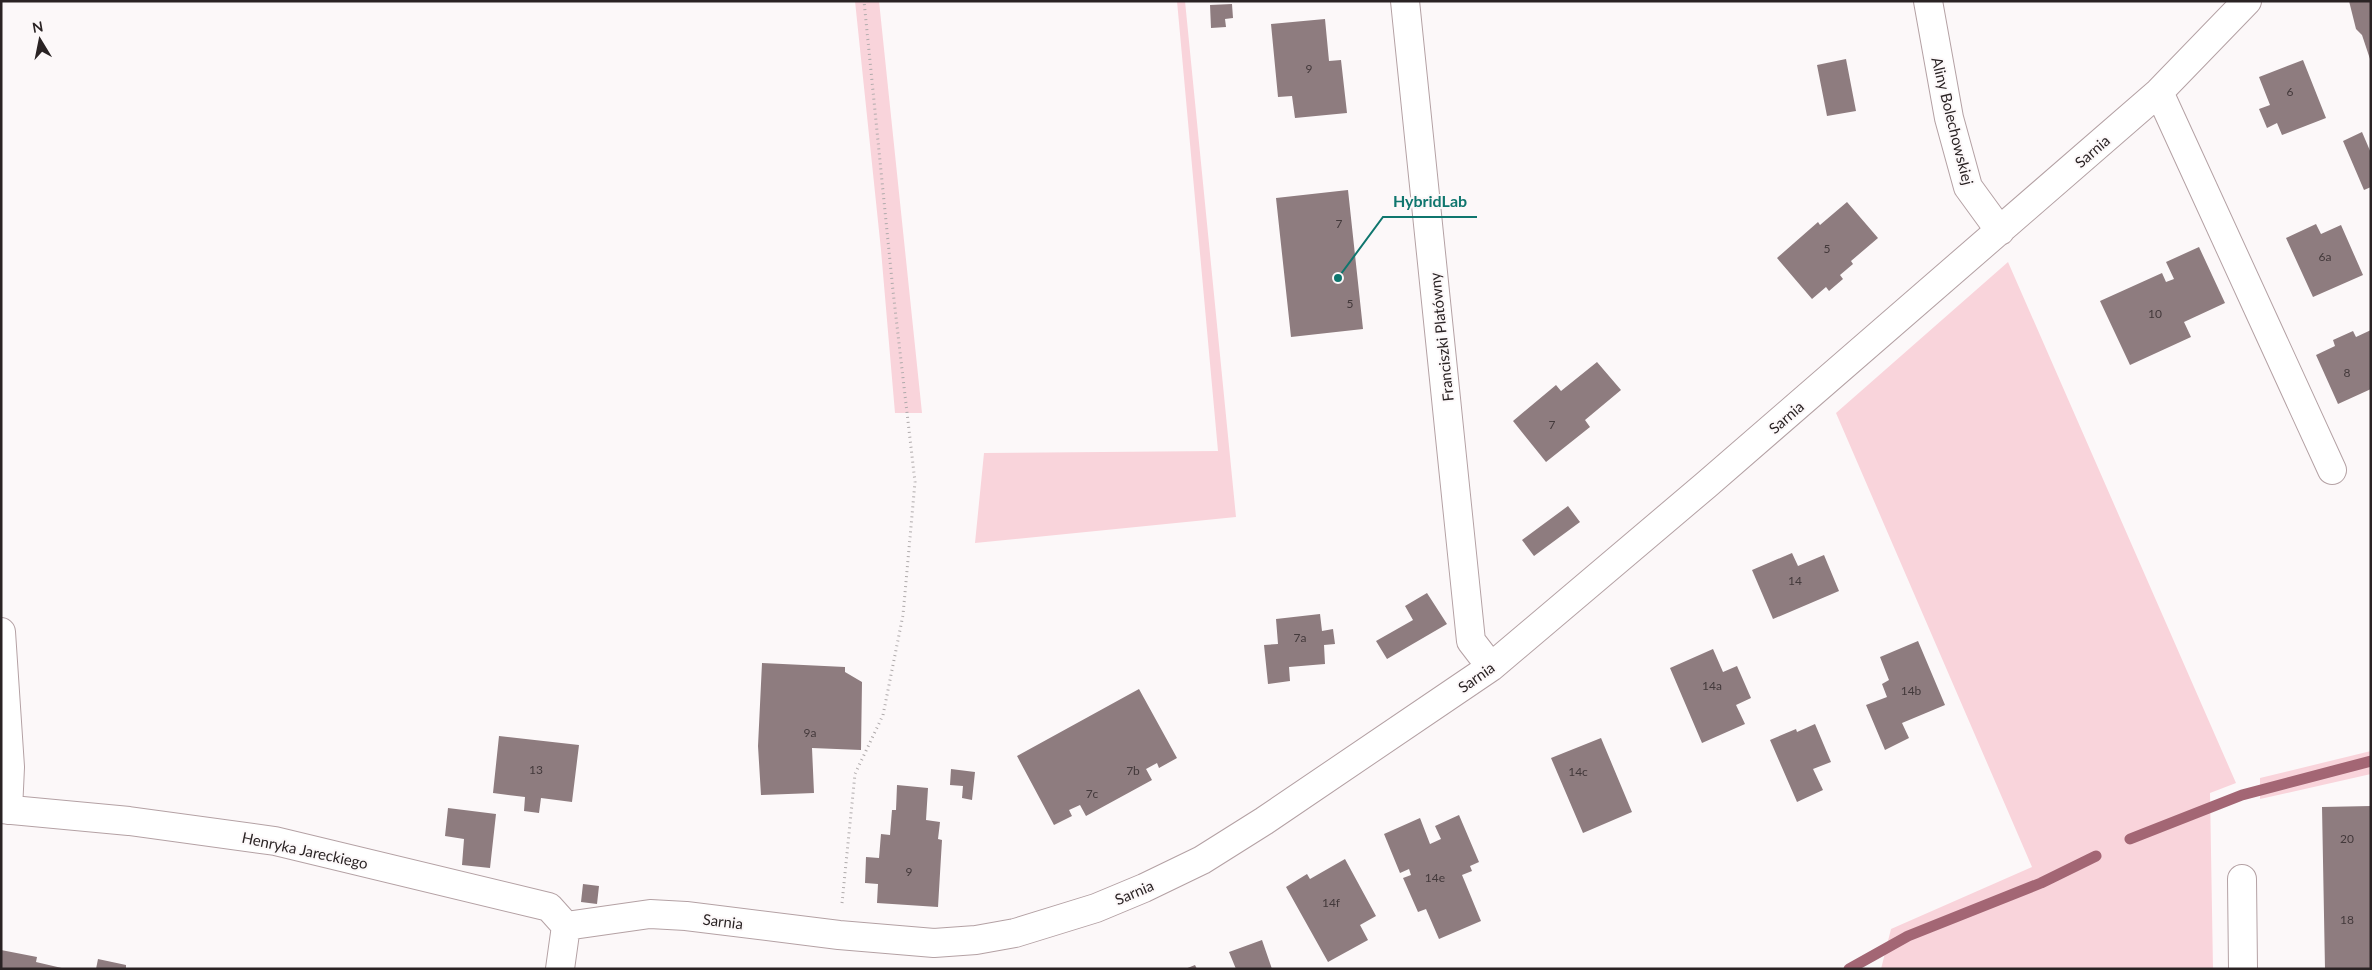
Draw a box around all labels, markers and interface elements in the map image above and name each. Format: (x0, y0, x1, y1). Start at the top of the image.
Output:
north arrow (15, 15, 65, 65)
text: N (31, 17, 44, 36)
street label: Aliny Bolechowskiej (1928, 55, 1978, 187)
house number: 9 (1306, 61, 1313, 76)
house number: 6 (2287, 84, 2294, 99)
street label: Sarnia (2071, 131, 2113, 171)
callout: HybridLab (1383, 186, 1477, 217)
text: HybridLab (1393, 191, 1467, 210)
house number: 7 (1336, 216, 1343, 231)
house number: 5 (1824, 241, 1831, 256)
house number: 6a (2319, 249, 2331, 264)
street label: Franciszki Platówny (1425, 271, 1457, 402)
house number: 5 (1347, 296, 1354, 311)
house number: 10 (2148, 306, 2162, 321)
house number: 8 (2344, 365, 2351, 380)
street label: Sarnia (1765, 397, 1807, 437)
house number: 7 (1549, 417, 1556, 432)
house number: 14 (1788, 573, 1802, 588)
house number: 7a (1294, 630, 1306, 645)
street label: Sarnia (1454, 658, 1498, 696)
house number: 14a (1702, 678, 1722, 693)
house number: 14b (1901, 683, 1922, 698)
house number: 9a (804, 725, 816, 740)
house number: 13 (529, 762, 543, 777)
house number: 7b (1126, 763, 1140, 778)
house number: 14c (1568, 764, 1588, 779)
house number: 7c (1086, 786, 1099, 801)
street label: Henryka Jareckiego (240, 828, 370, 872)
house number: 20 (2340, 831, 2354, 846)
house number: 9 (906, 864, 913, 879)
house number: 14e (1425, 870, 1445, 885)
street label: Sarnia (1112, 876, 1156, 908)
house number: 14f (1322, 895, 1341, 910)
street label: Sarnia (702, 910, 744, 932)
house number: 18 (2340, 912, 2354, 927)

